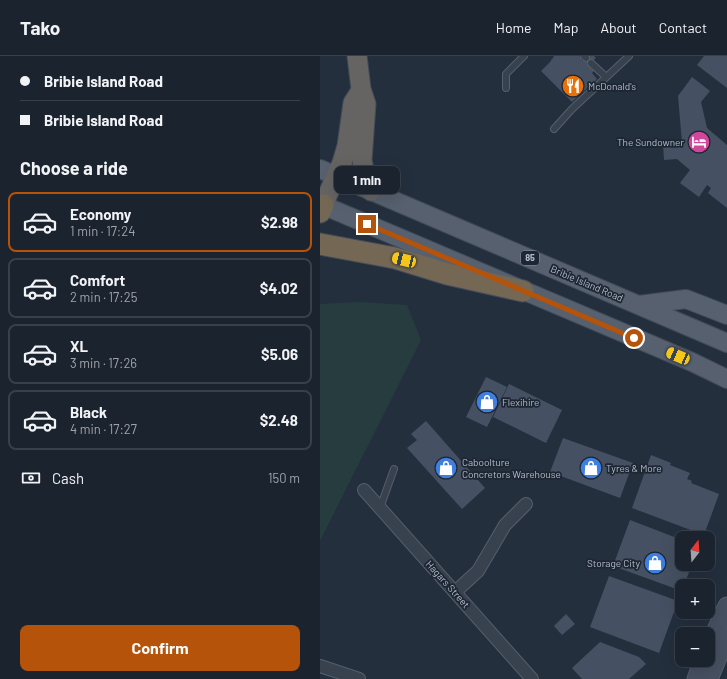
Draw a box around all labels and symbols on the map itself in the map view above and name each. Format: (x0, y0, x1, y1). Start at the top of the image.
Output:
restaurant icon: McDonald's (560, 73, 586, 99)
place label: McDonald's (588, 80, 636, 92)
hotel icon: The Sundowner (686, 129, 712, 155)
place label: The Sundowner (617, 136, 684, 148)
callout: 1 min (334, 166, 400, 194)
route end (358, 215, 376, 233)
car (391, 251, 417, 269)
road number: 85 (521, 251, 539, 265)
street label: Bribie Island Road (549, 262, 625, 304)
route start (625, 329, 643, 347)
car (665, 346, 691, 366)
shop icon: Flexihire (474, 389, 500, 415)
place label: Flexihire (502, 396, 539, 408)
shop icon: Caboolture Concretors Warehouse (433, 455, 459, 481)
shop icon: Tyres & More (578, 455, 604, 481)
place label: Caboolture Concretors Warehouse (462, 456, 561, 480)
place label: Tyres & More (606, 462, 662, 474)
north arrow (675, 531, 715, 571)
shop icon: Storage City (642, 550, 668, 576)
place label: Storage City (587, 557, 640, 569)
street label: Hagars Street (424, 558, 473, 611)

